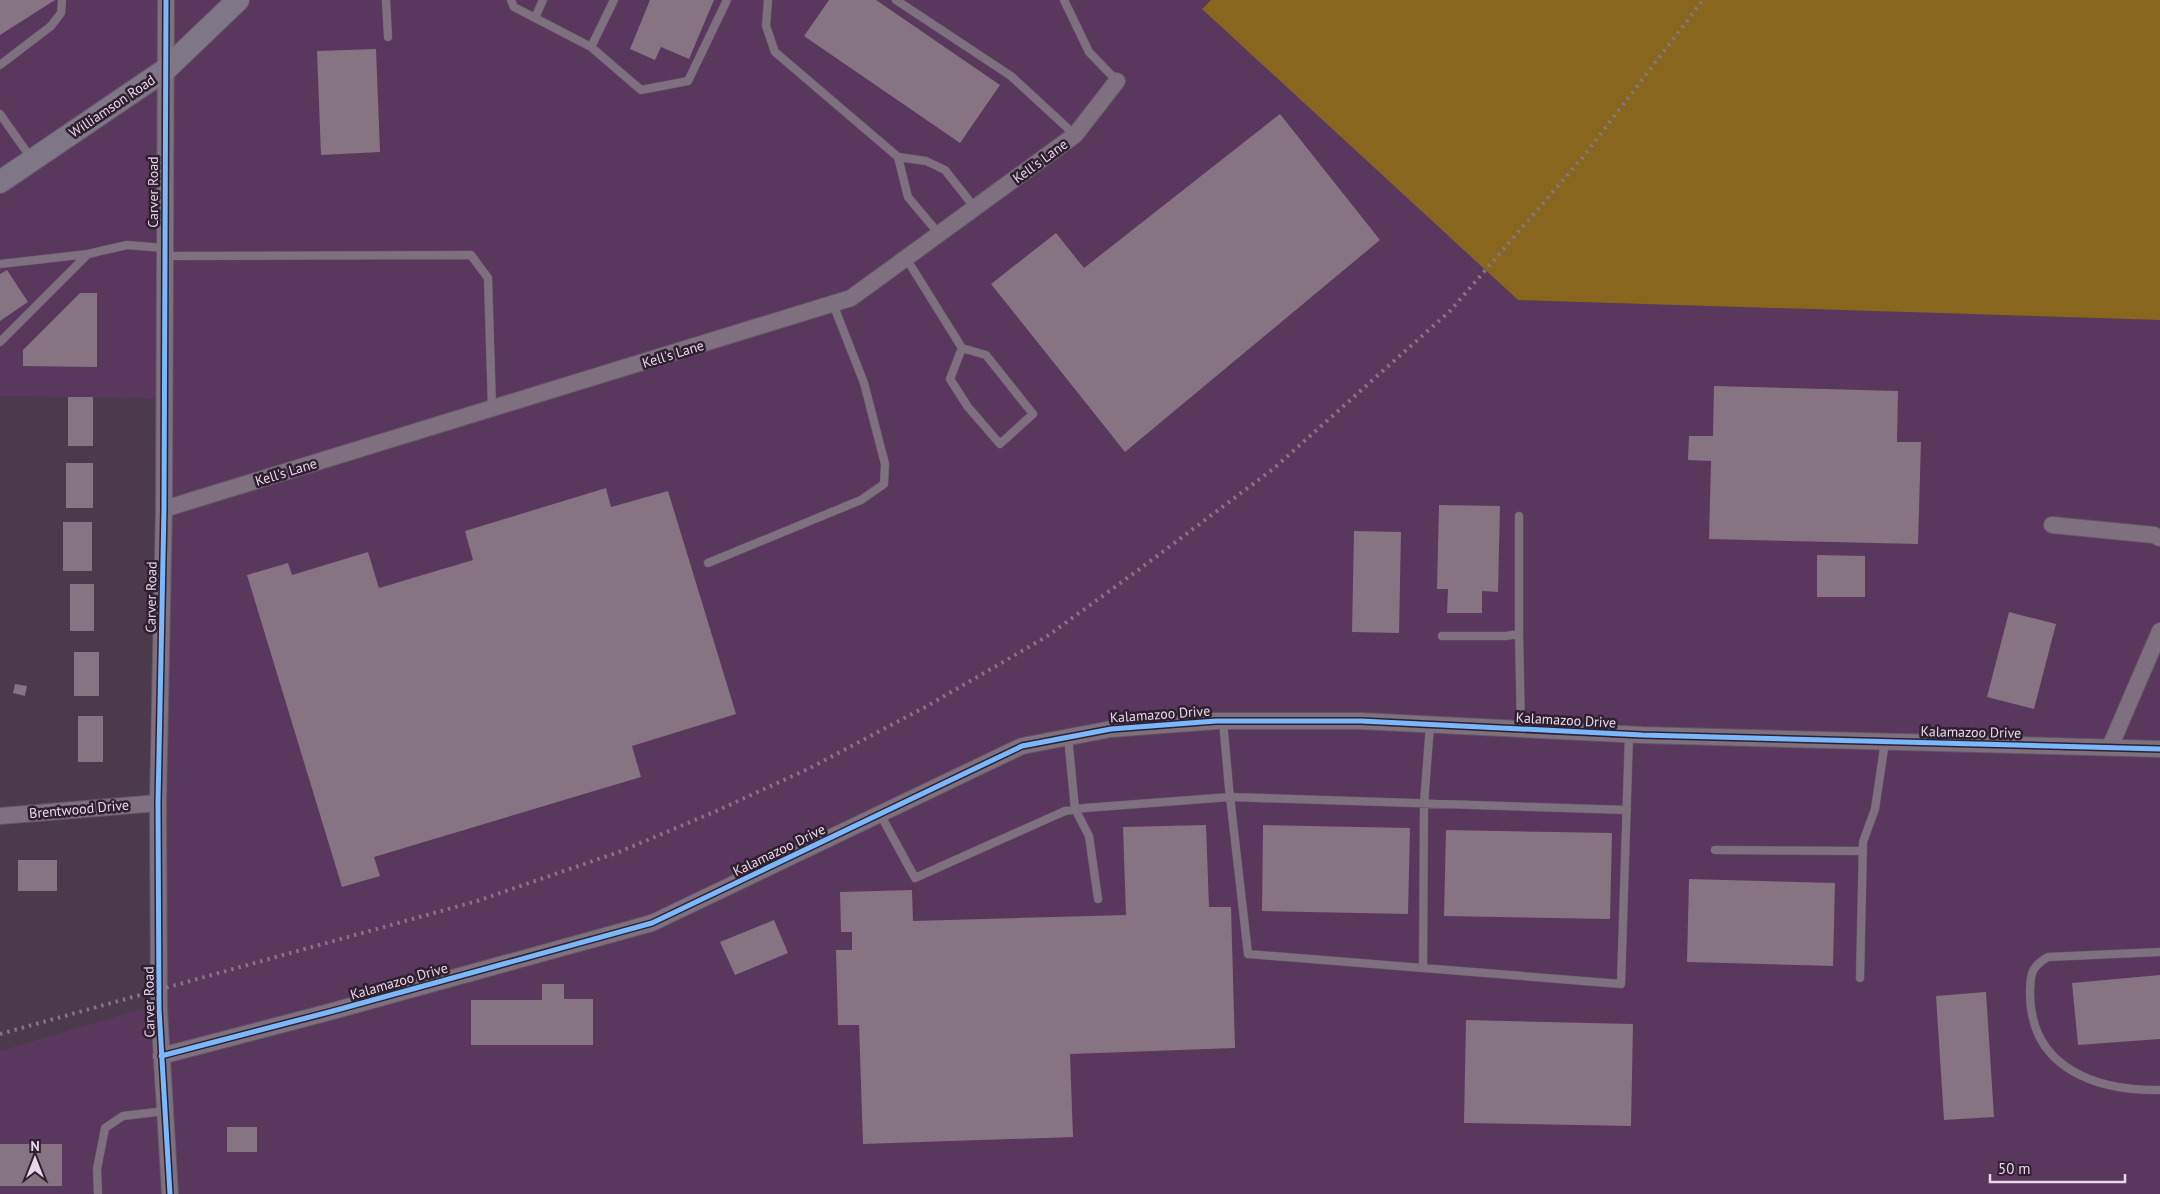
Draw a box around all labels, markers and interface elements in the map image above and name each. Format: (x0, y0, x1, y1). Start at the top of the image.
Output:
street label: Williamson Road (66, 71, 158, 141)
street label: Kell's Lane (1009, 135, 1071, 187)
street label: Carver Road (144, 156, 162, 228)
street label: Kell's Lane (640, 336, 706, 372)
street label: Kell's Lane (253, 454, 319, 490)
street label: Carver Road (141, 561, 161, 633)
street label: Kalamazoo Drive (1109, 702, 1211, 726)
street label: Kalamazoo Drive (1515, 708, 1617, 732)
street label: Kalamazoo Drive (1921, 722, 2021, 742)
street label: Brentwood Drive (28, 796, 130, 822)
street label: Kalamazoo Drive (730, 820, 828, 880)
street label: Kalamazoo Drive (348, 958, 450, 1004)
street label: Carver Road (139, 966, 159, 1038)
north arrow (10, 1134, 60, 1184)
text: N (30, 1137, 40, 1155)
scale bar (1990, 1152, 2125, 1184)
text: 50 m (1998, 1159, 2031, 1178)

